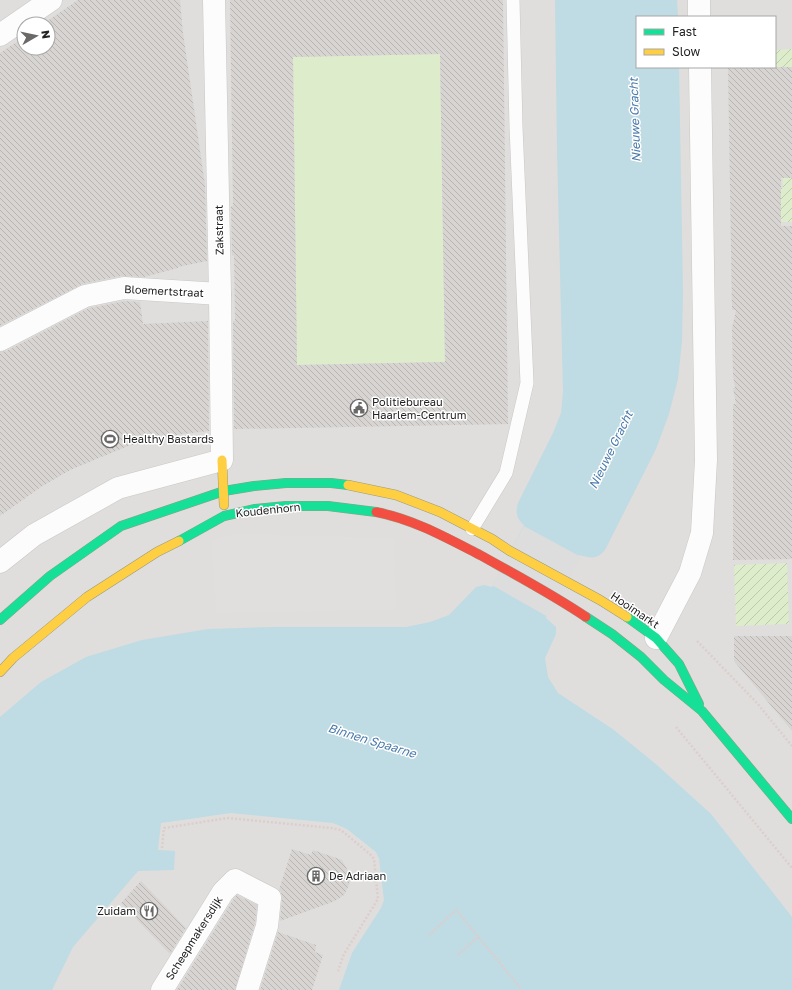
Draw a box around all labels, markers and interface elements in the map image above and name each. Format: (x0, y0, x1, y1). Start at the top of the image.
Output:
north arrow (16, 16, 56, 56)
legend (636, 16, 776, 68)
text: Fast (672, 24, 697, 39)
text: N (39, 29, 53, 40)
text: Slow (672, 44, 700, 59)
water label: Nieuwe Gracht (625, 76, 643, 163)
street label: Zakstraat (212, 205, 225, 255)
street label: Bloemertstraat (124, 282, 204, 299)
place label: Politiebureau Haarlem-Centrum (372, 395, 466, 421)
public building icon: Politiebureau Haarlem-Centrum (349, 398, 369, 418)
water label: Nieuwe Gracht (585, 407, 636, 491)
sports icon: Healthy Bastards (100, 429, 120, 449)
place label: Healthy Bastards (123, 432, 214, 445)
street label: Koudenhorn (235, 500, 301, 519)
street label: Hooimarkt (609, 589, 662, 631)
water label: Binnen Spaarne (326, 720, 419, 761)
building icon: De Adriaan (306, 866, 326, 886)
place label: De Adriaan (329, 869, 386, 882)
street label: Scheepmakersdijk (162, 893, 225, 982)
restaurant icon: Zuidam (139, 901, 159, 921)
place label: Zuidam (97, 904, 136, 917)

